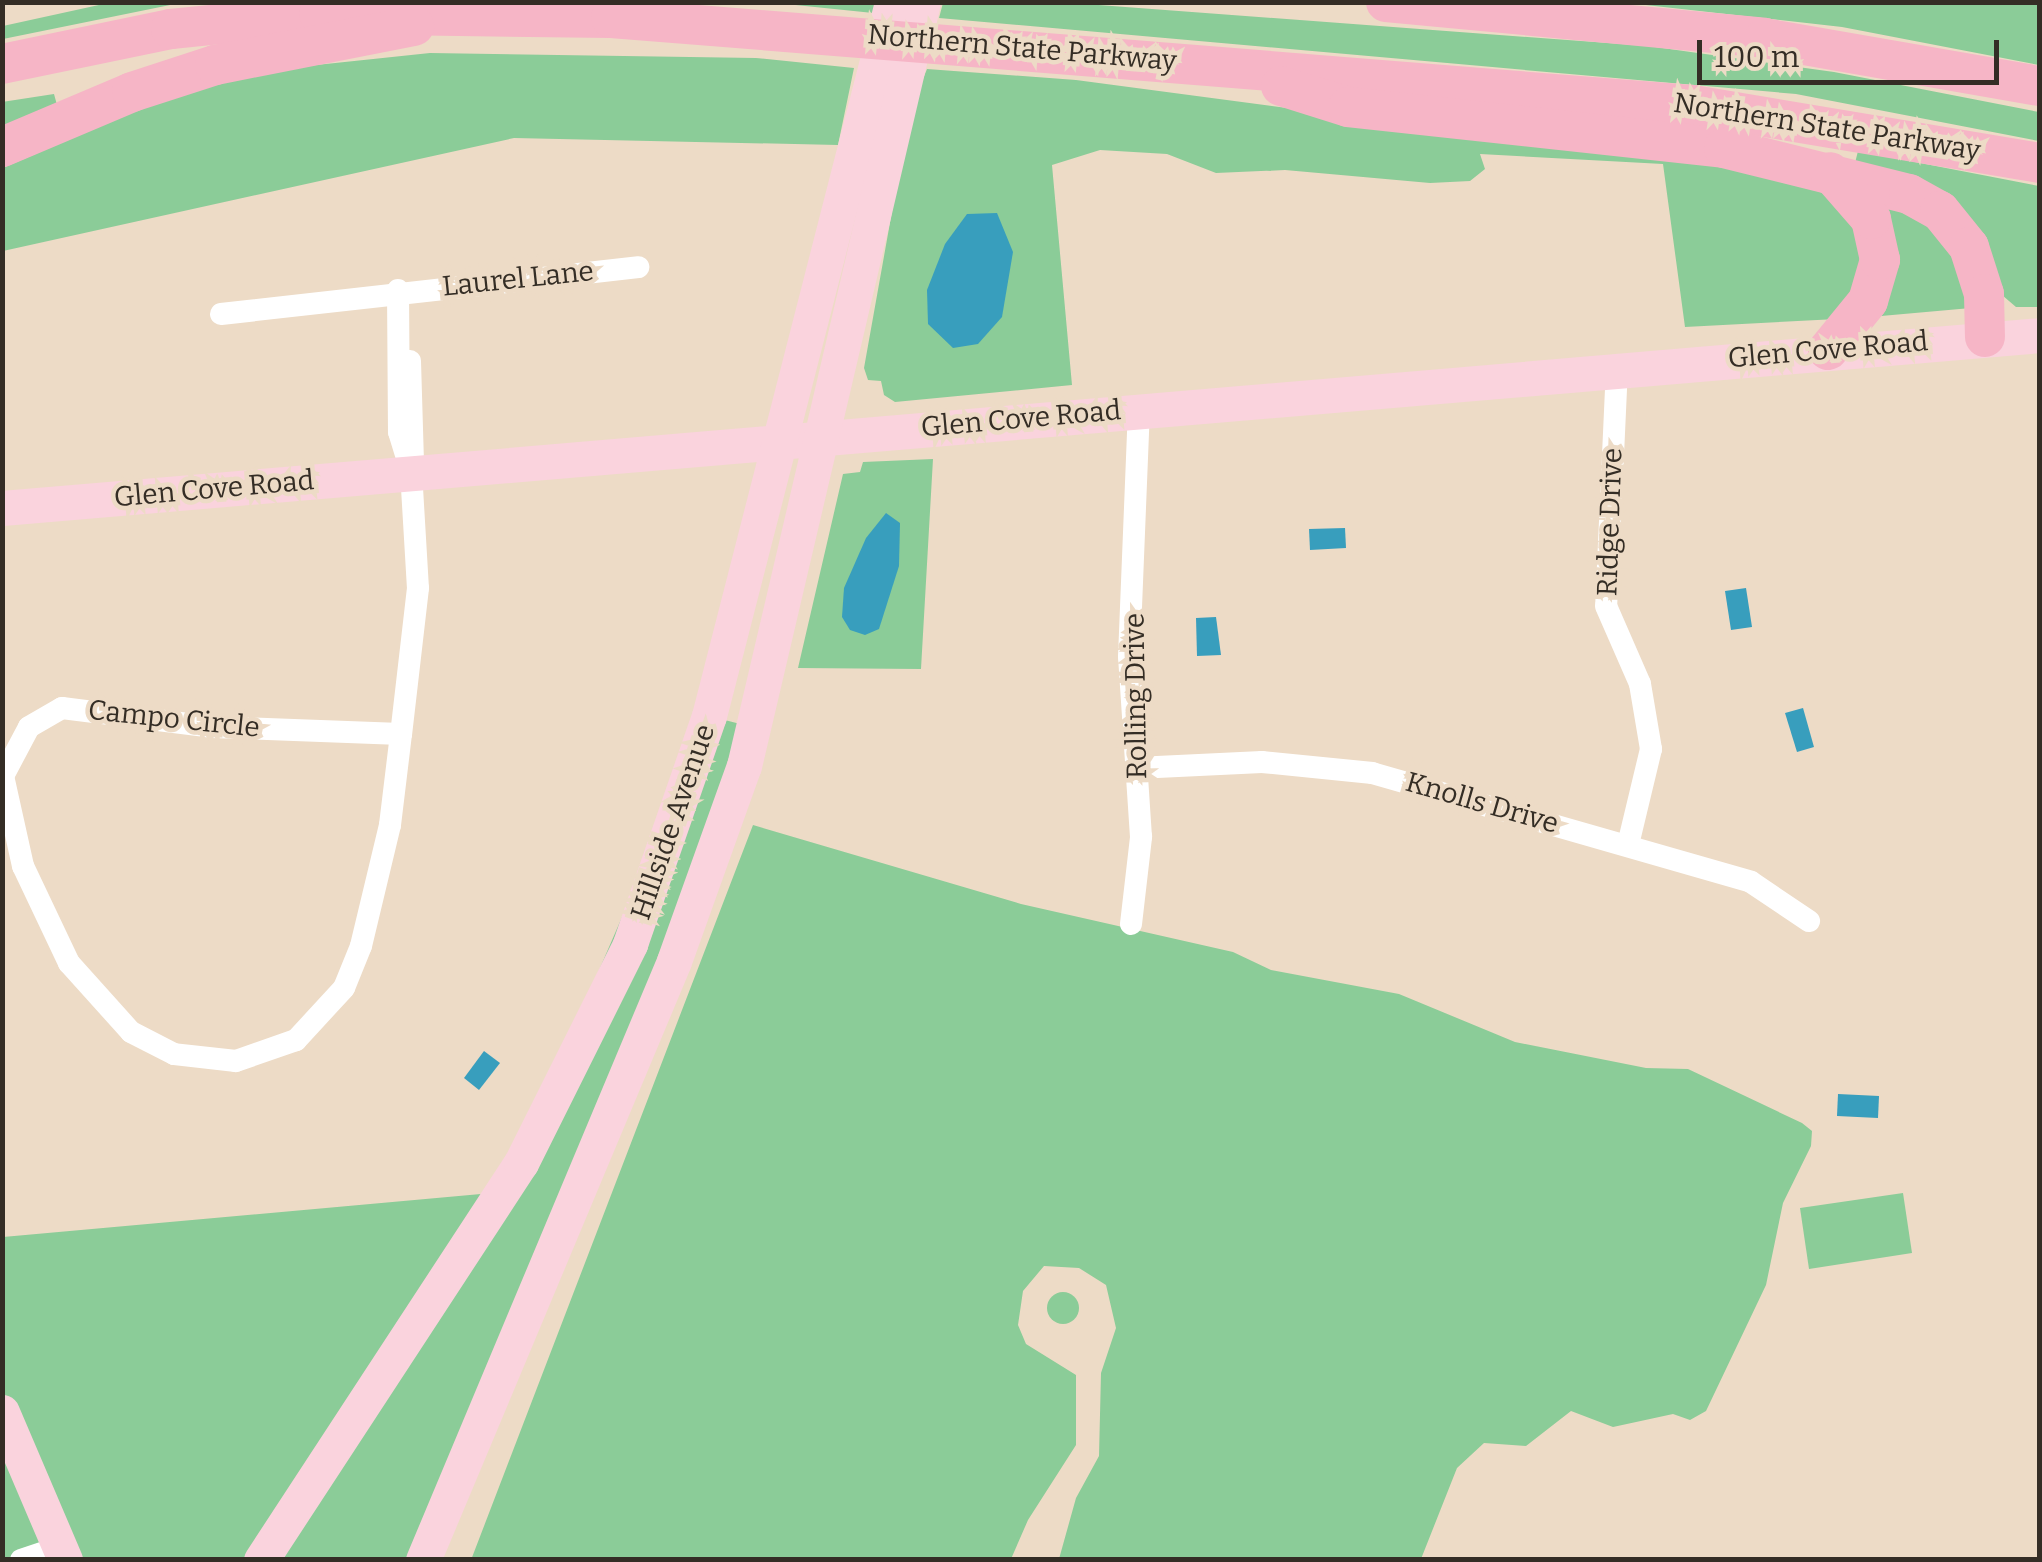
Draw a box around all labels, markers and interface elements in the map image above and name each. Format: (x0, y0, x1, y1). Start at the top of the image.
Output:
street label: Northern State Parkway (866, 18, 1178, 78)
scale bar (1702, 20, 2004, 82)
text: 100 m (1714, 39, 1799, 75)
street label: Northern State Parkway (1671, 86, 1983, 168)
street label: Laurel Lane (441, 254, 595, 304)
street label: Glen Cove Road (1727, 325, 1929, 375)
street label: Glen Cove Road (920, 394, 1122, 444)
street label: Ridge Drive (1591, 447, 1629, 597)
street label: Glen Cove Road (113, 464, 315, 514)
street label: Rolling Drive (1118, 613, 1154, 779)
street label: Campo Circle (86, 693, 262, 745)
street label: Hillside Avenue (624, 720, 722, 924)
street label: Knolls Drive (1402, 765, 1562, 841)

